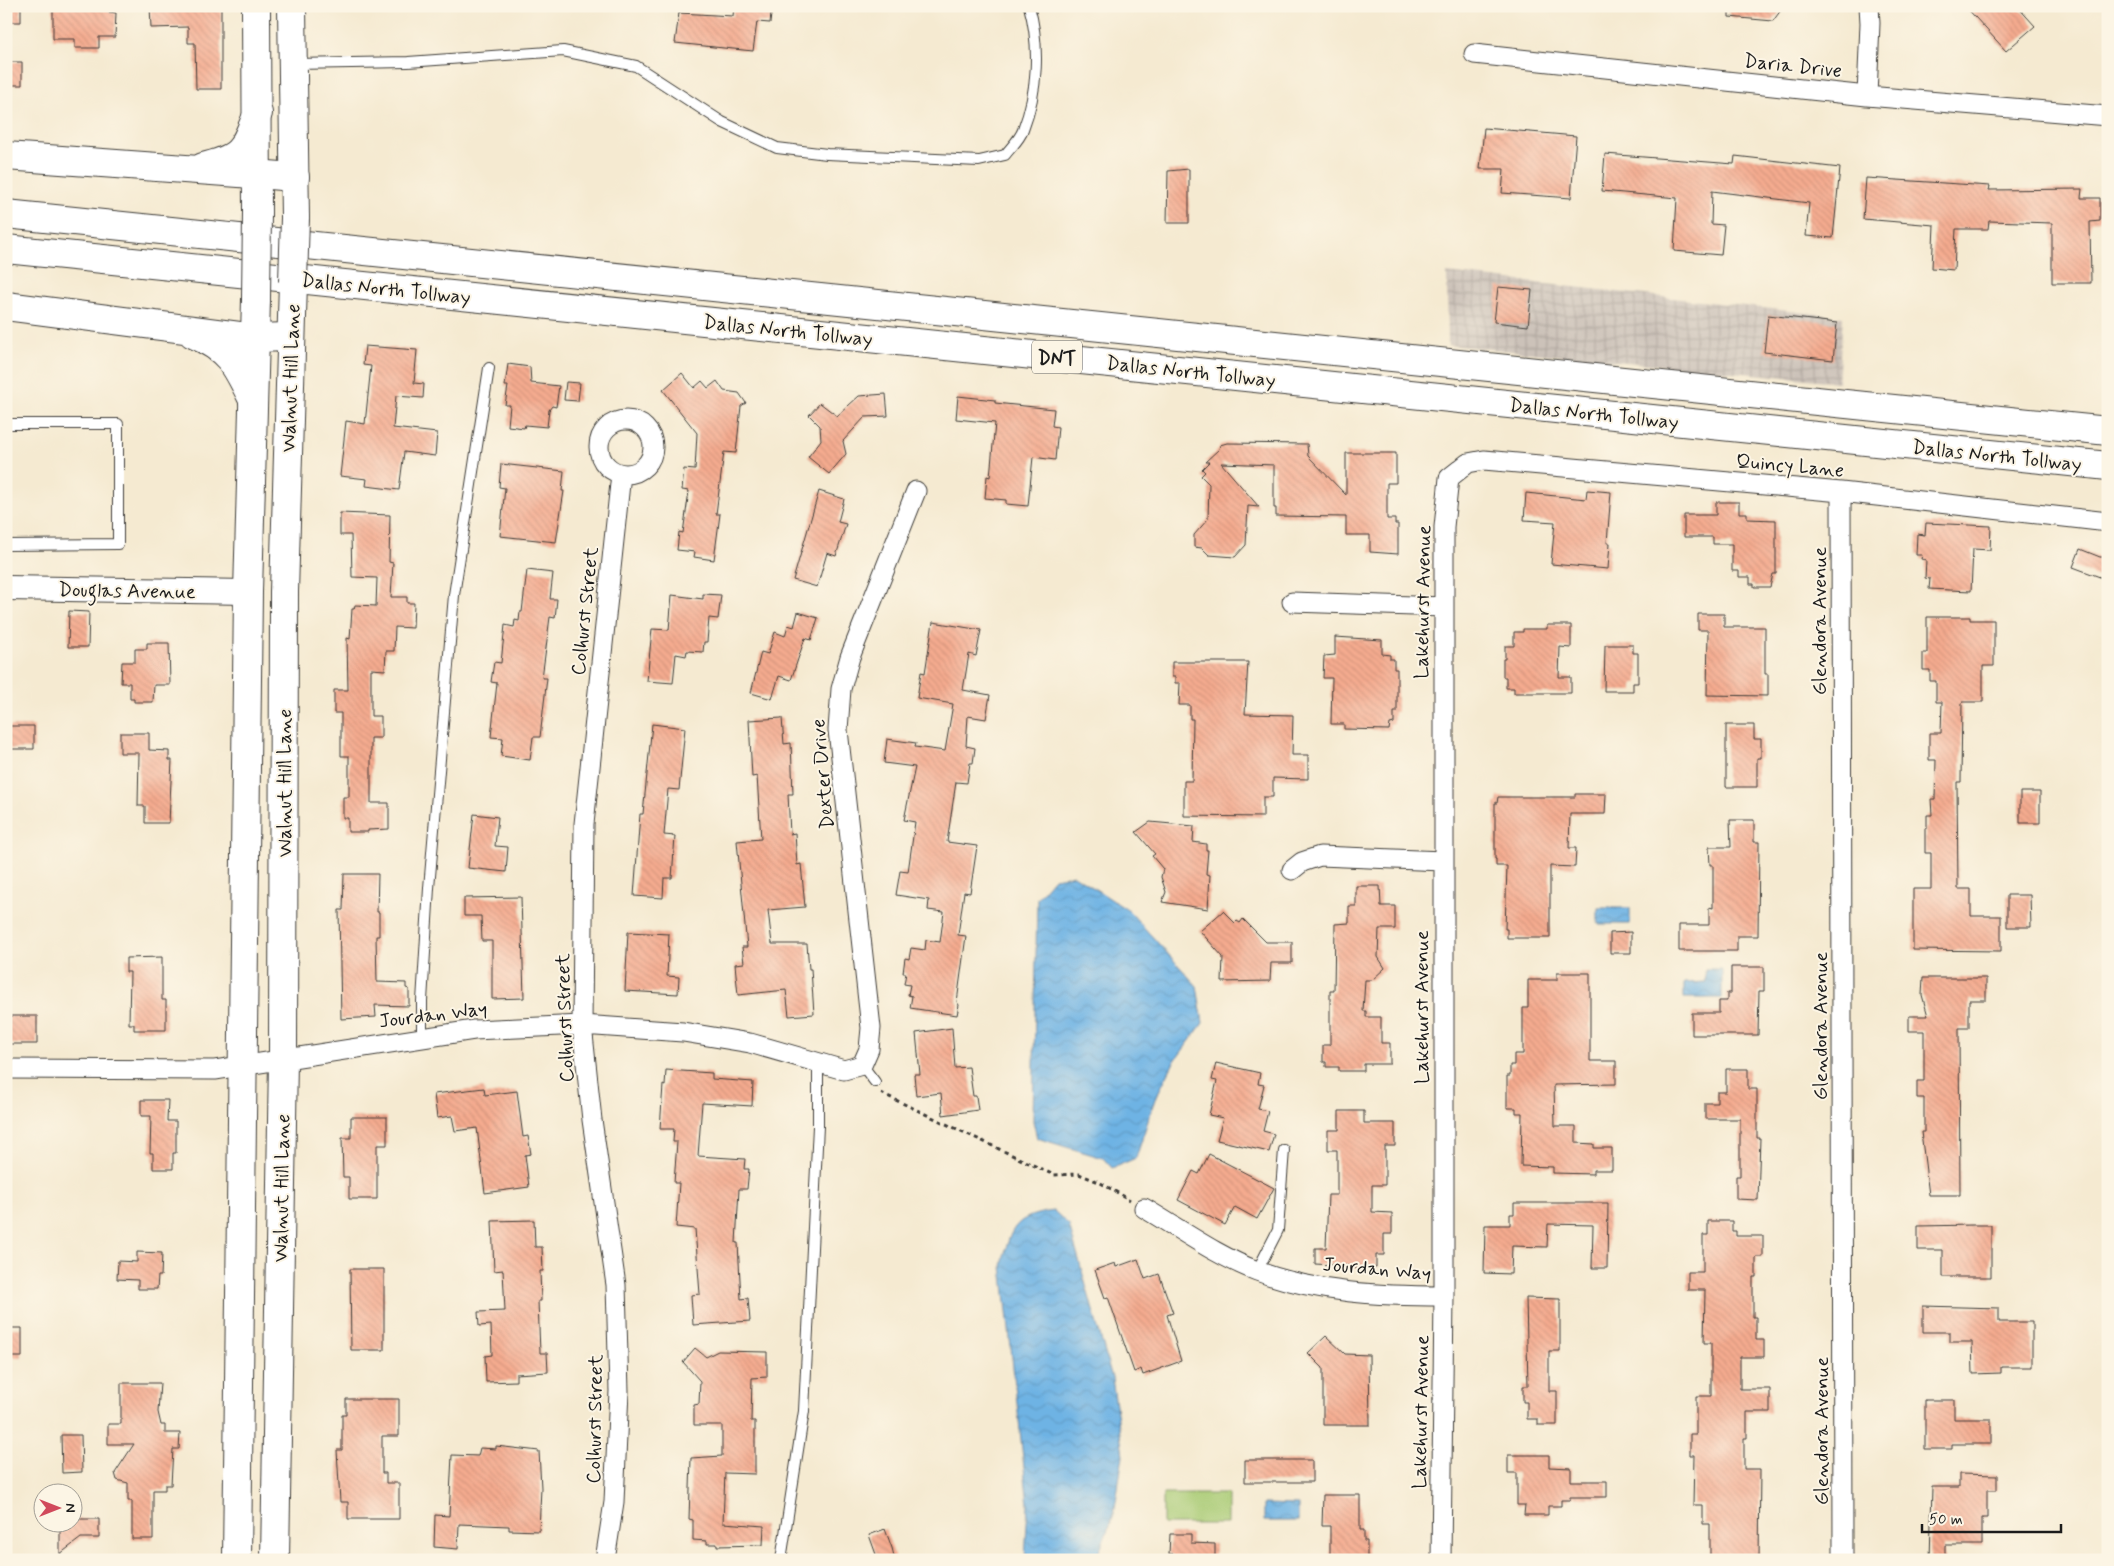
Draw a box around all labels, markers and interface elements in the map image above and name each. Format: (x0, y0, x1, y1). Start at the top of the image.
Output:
street label: Daria Drive (1743, 48, 1843, 85)
street label: Dallas North Tollway (300, 267, 472, 312)
street label: Walnut Hill Lane (275, 303, 308, 453)
street label: Dallas North Tollway (702, 309, 874, 354)
road number: DNT (1032, 341, 1082, 374)
street label: Dallas North Tollway (1105, 350, 1277, 395)
street label: Dallas North Tollway (1508, 392, 1680, 437)
street label: Dallas North Tollway (1911, 434, 2083, 479)
street label: Quincy Lane (1735, 448, 1845, 485)
street label: Lakehurst Avenue (1409, 525, 1438, 679)
street label: Colhurst Street (565, 545, 606, 677)
street label: Glendora Avenue (1807, 547, 1834, 695)
street label: Douglas Avenue (58, 577, 196, 608)
street label: Walnut Hill Lane (272, 709, 299, 857)
street label: Dexter Drive (805, 718, 842, 830)
street label: Lakehurst Avenue (1409, 930, 1436, 1084)
street label: Glendora Avenue (1808, 952, 1835, 1100)
street label: Colhurst Street (550, 953, 581, 1083)
street label: Jourdan Way (377, 995, 489, 1036)
street label: Walnut Hill Lane (268, 1114, 297, 1262)
street label: Jourdan Way (1321, 1251, 1432, 1288)
street label: Lakehurst Avenue (1407, 1335, 1436, 1489)
street label: Colhurst Street (581, 1354, 610, 1484)
street label: Glendora Avenue (1809, 1357, 1836, 1505)
north arrow (32, 1484, 82, 1534)
scale bar (1922, 1501, 2060, 1533)
text: N (61, 1503, 79, 1513)
text: 50 m (1929, 1510, 1963, 1530)

